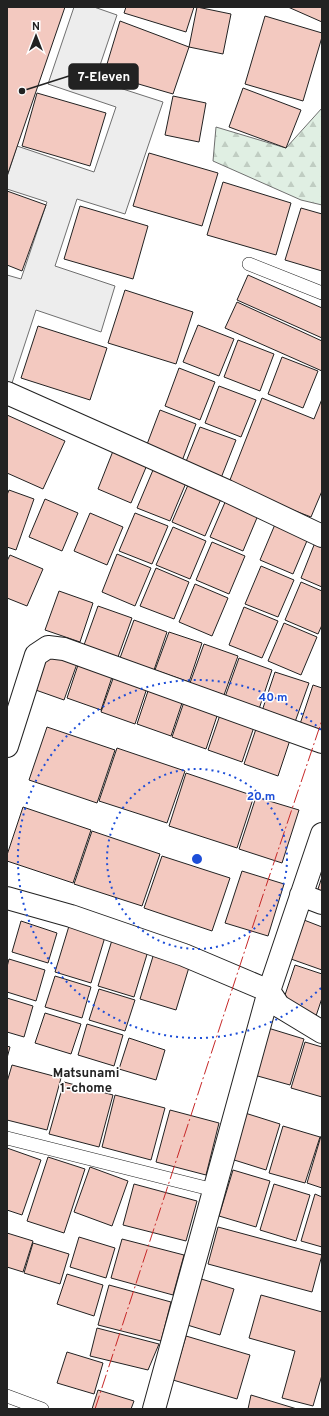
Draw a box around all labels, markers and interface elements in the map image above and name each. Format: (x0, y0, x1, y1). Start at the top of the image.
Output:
north arrow (16, 16, 56, 56)
text: N (32, 20, 40, 34)
callout: 7-Eleven (69, 64, 138, 89)
text: 7-Eleven (78, 70, 130, 86)
text: 40 m (258, 690, 288, 706)
text: 20 m (247, 789, 275, 805)
centre of rings (190, 852, 204, 866)
district label: Matsunami 1-chome (53, 1066, 119, 1097)

